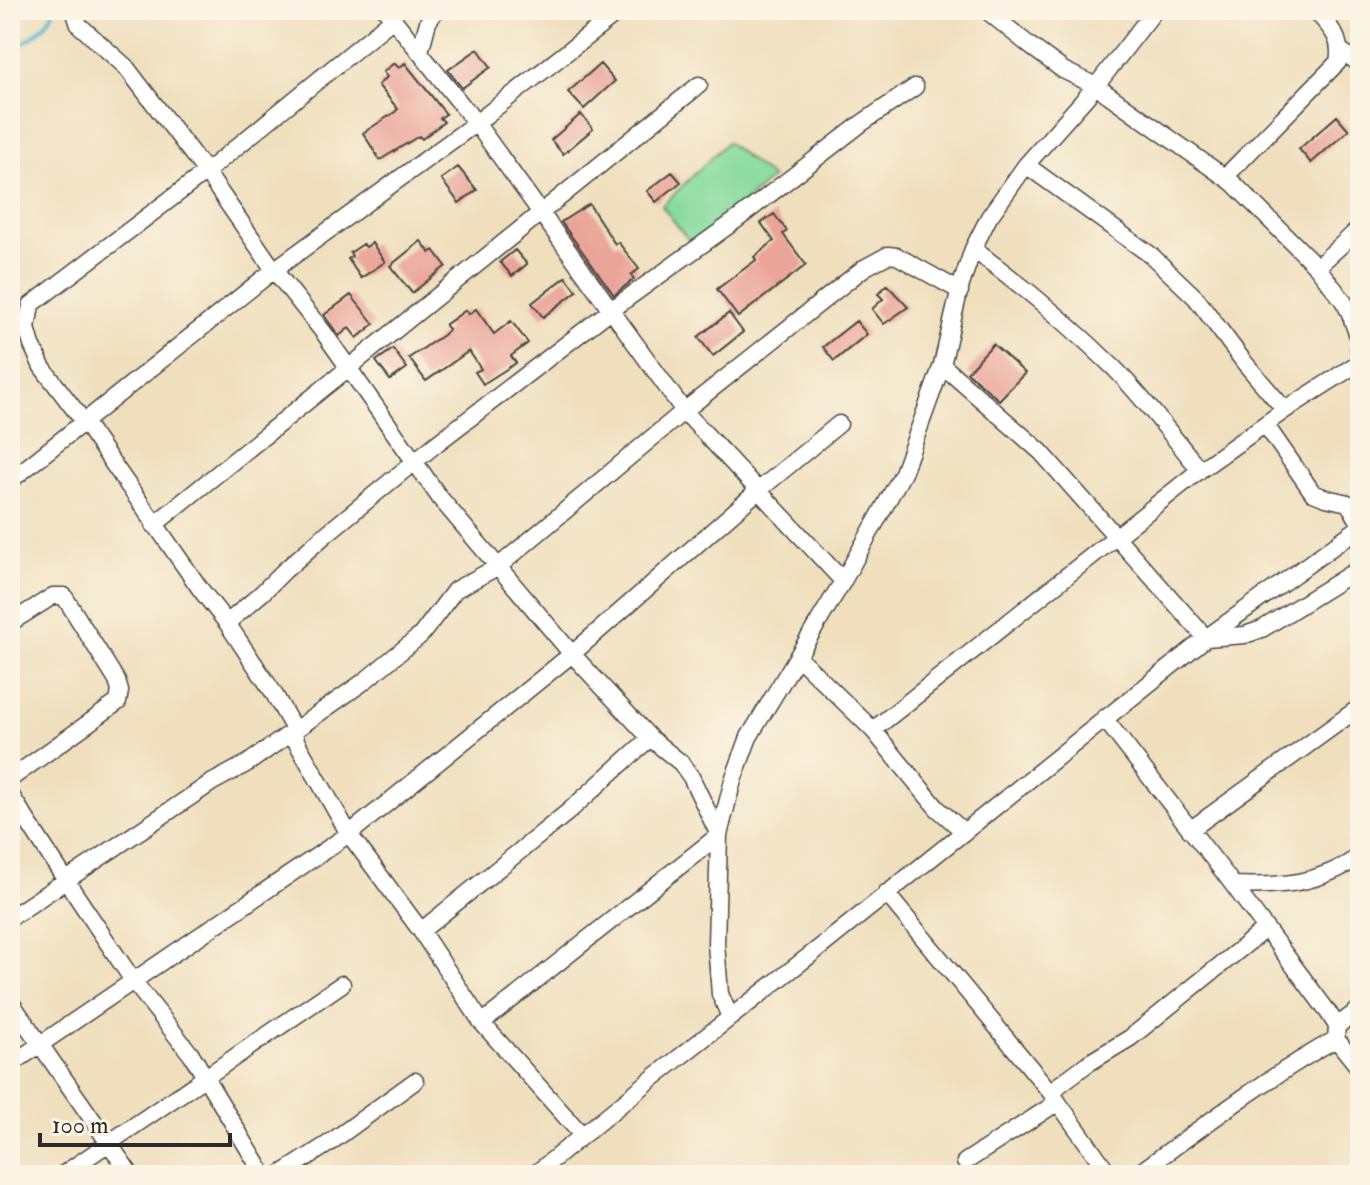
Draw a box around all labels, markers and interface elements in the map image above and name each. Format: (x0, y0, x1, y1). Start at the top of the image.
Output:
scale bar (40, 1097, 230, 1147)
text: 100 m (52, 1110, 109, 1141)

